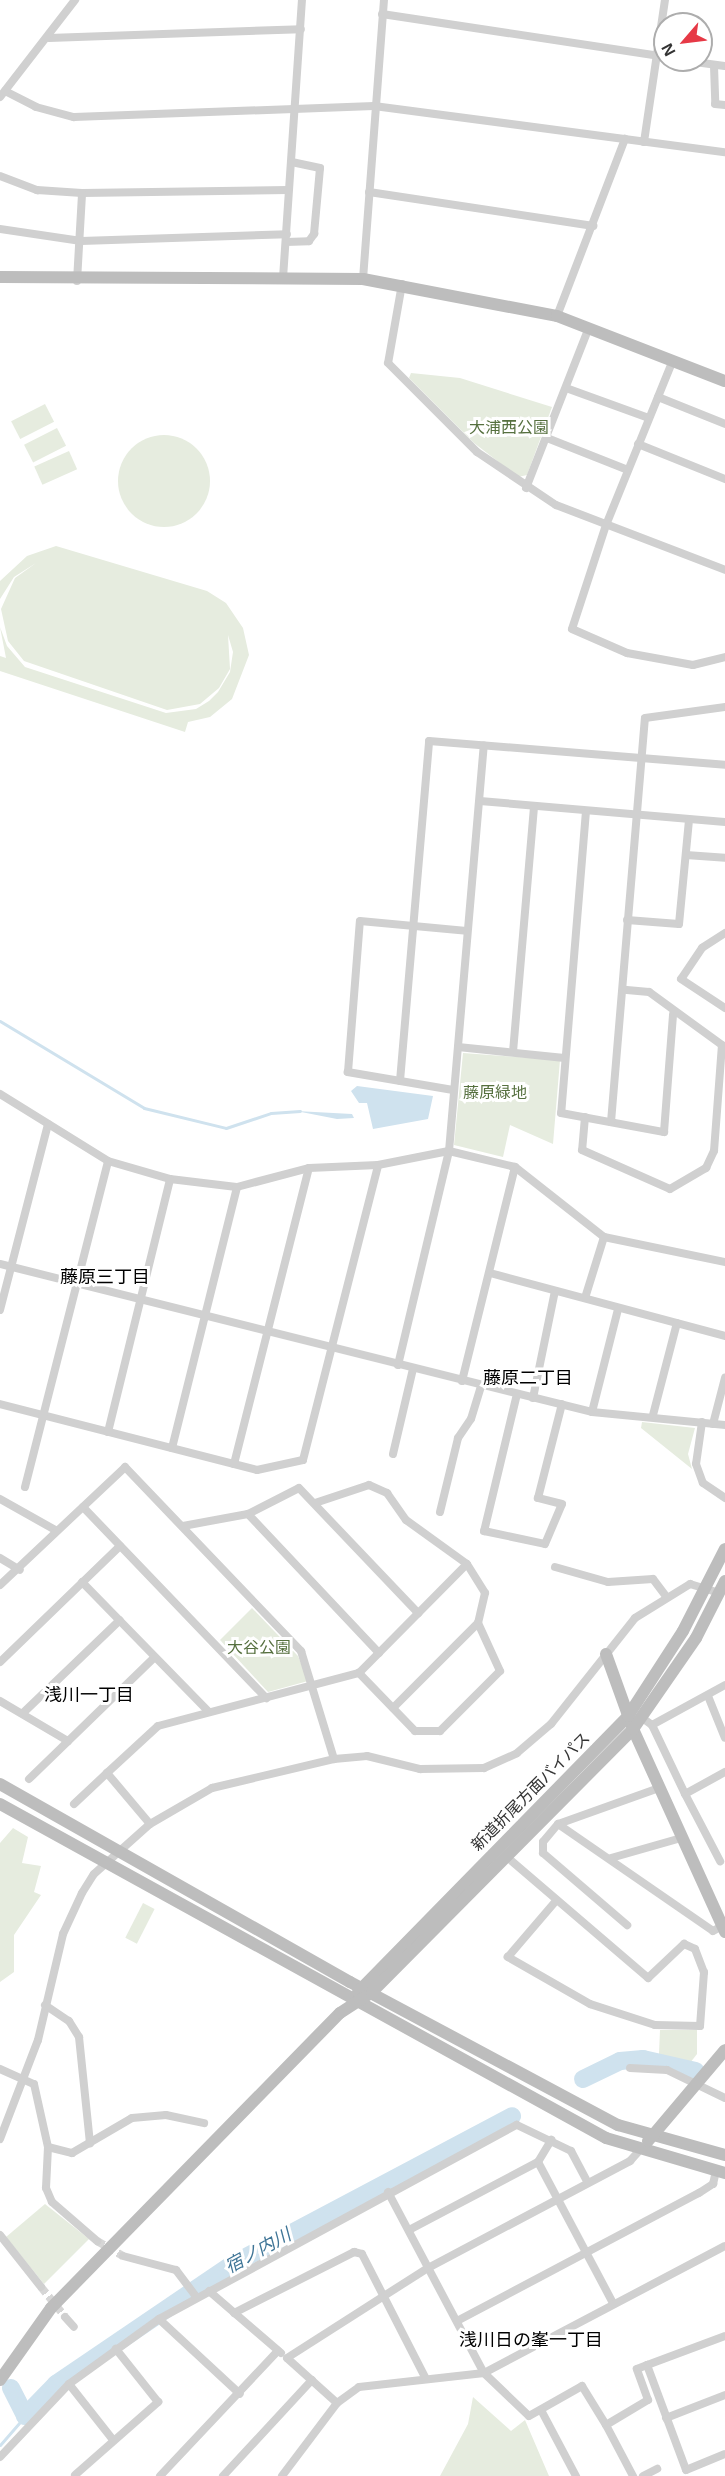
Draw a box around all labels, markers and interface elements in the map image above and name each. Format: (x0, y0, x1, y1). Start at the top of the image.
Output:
north arrow (653, 12, 713, 72)
text: N (658, 41, 679, 59)
park label: 大浦西公園 (469, 418, 549, 438)
park label: 藤原緑地 (463, 1083, 527, 1103)
district label: 藤原三丁目 (60, 1266, 150, 1288)
district label: 藤原二丁目 (483, 1367, 573, 1389)
park label: 大谷公園 (227, 1638, 291, 1658)
district label: 浅川一丁目 (44, 1684, 134, 1706)
street label: 新道折尾方面バイパス (468, 1729, 594, 1855)
water label: 宿ノ内川 (221, 2224, 295, 2278)
district label: 浅川日の峯一丁目 (459, 2329, 603, 2351)

